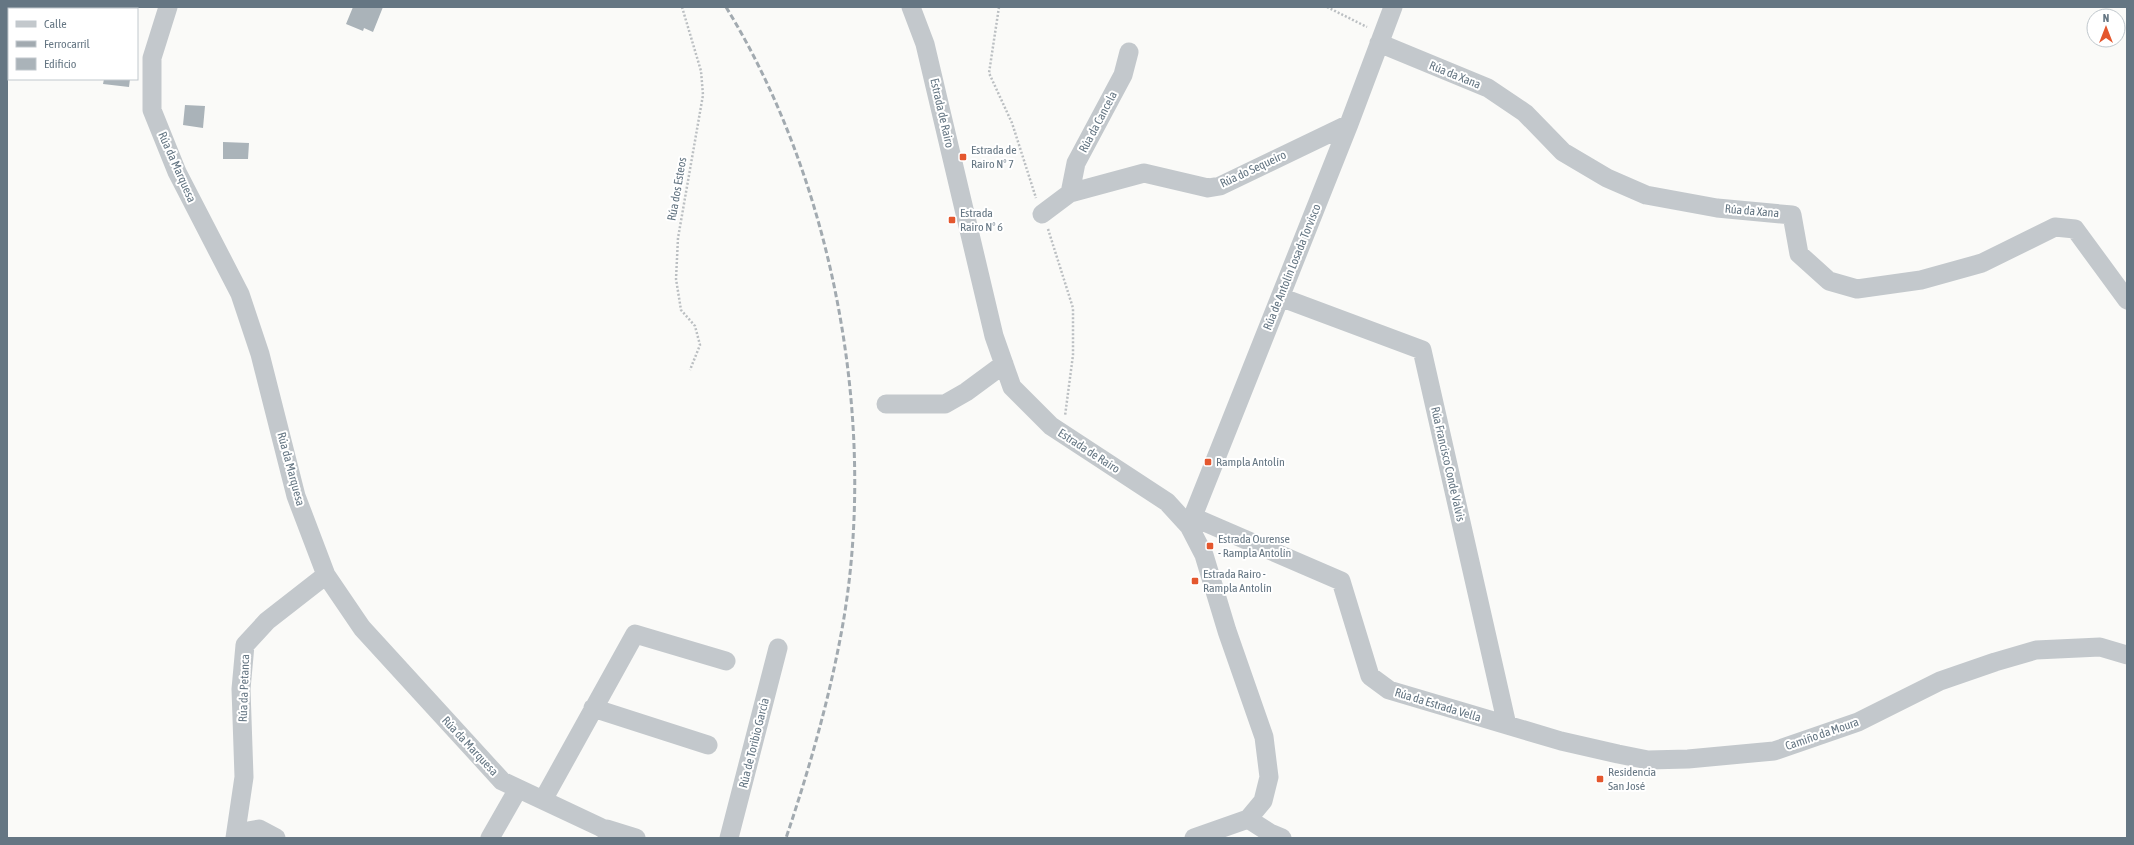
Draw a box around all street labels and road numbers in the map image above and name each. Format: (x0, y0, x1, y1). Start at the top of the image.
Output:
street label: Rúa da Xana (1427, 58, 1483, 92)
street label: Estrada de Rairo (927, 77, 957, 149)
street label: Rúa da Cancela (1076, 89, 1120, 155)
street label: Rúa da Marquesa (155, 130, 199, 204)
street label: Rúa do Sequeiro (1218, 147, 1289, 190)
street label: Rúa dos Esteos (665, 156, 689, 222)
street label: Rúa de Antolín Losada Torvisco (1260, 202, 1324, 332)
street label: Rúa da Xana (1724, 202, 1780, 220)
street label: Rúa Francisco Conde Valvis (1428, 405, 1468, 523)
street label: Estrada de Rairo (1055, 426, 1123, 476)
street label: Rúa da Marquesa (274, 431, 308, 507)
street label: Rúa da Petanca (236, 654, 252, 722)
street label: Rúa da Estrada Vella (1393, 685, 1483, 725)
street label: Rúa de Toribio García (736, 697, 772, 789)
street label: Rúa da Marquesa (439, 713, 501, 779)
street label: Camiño da Moura (1783, 715, 1861, 753)

